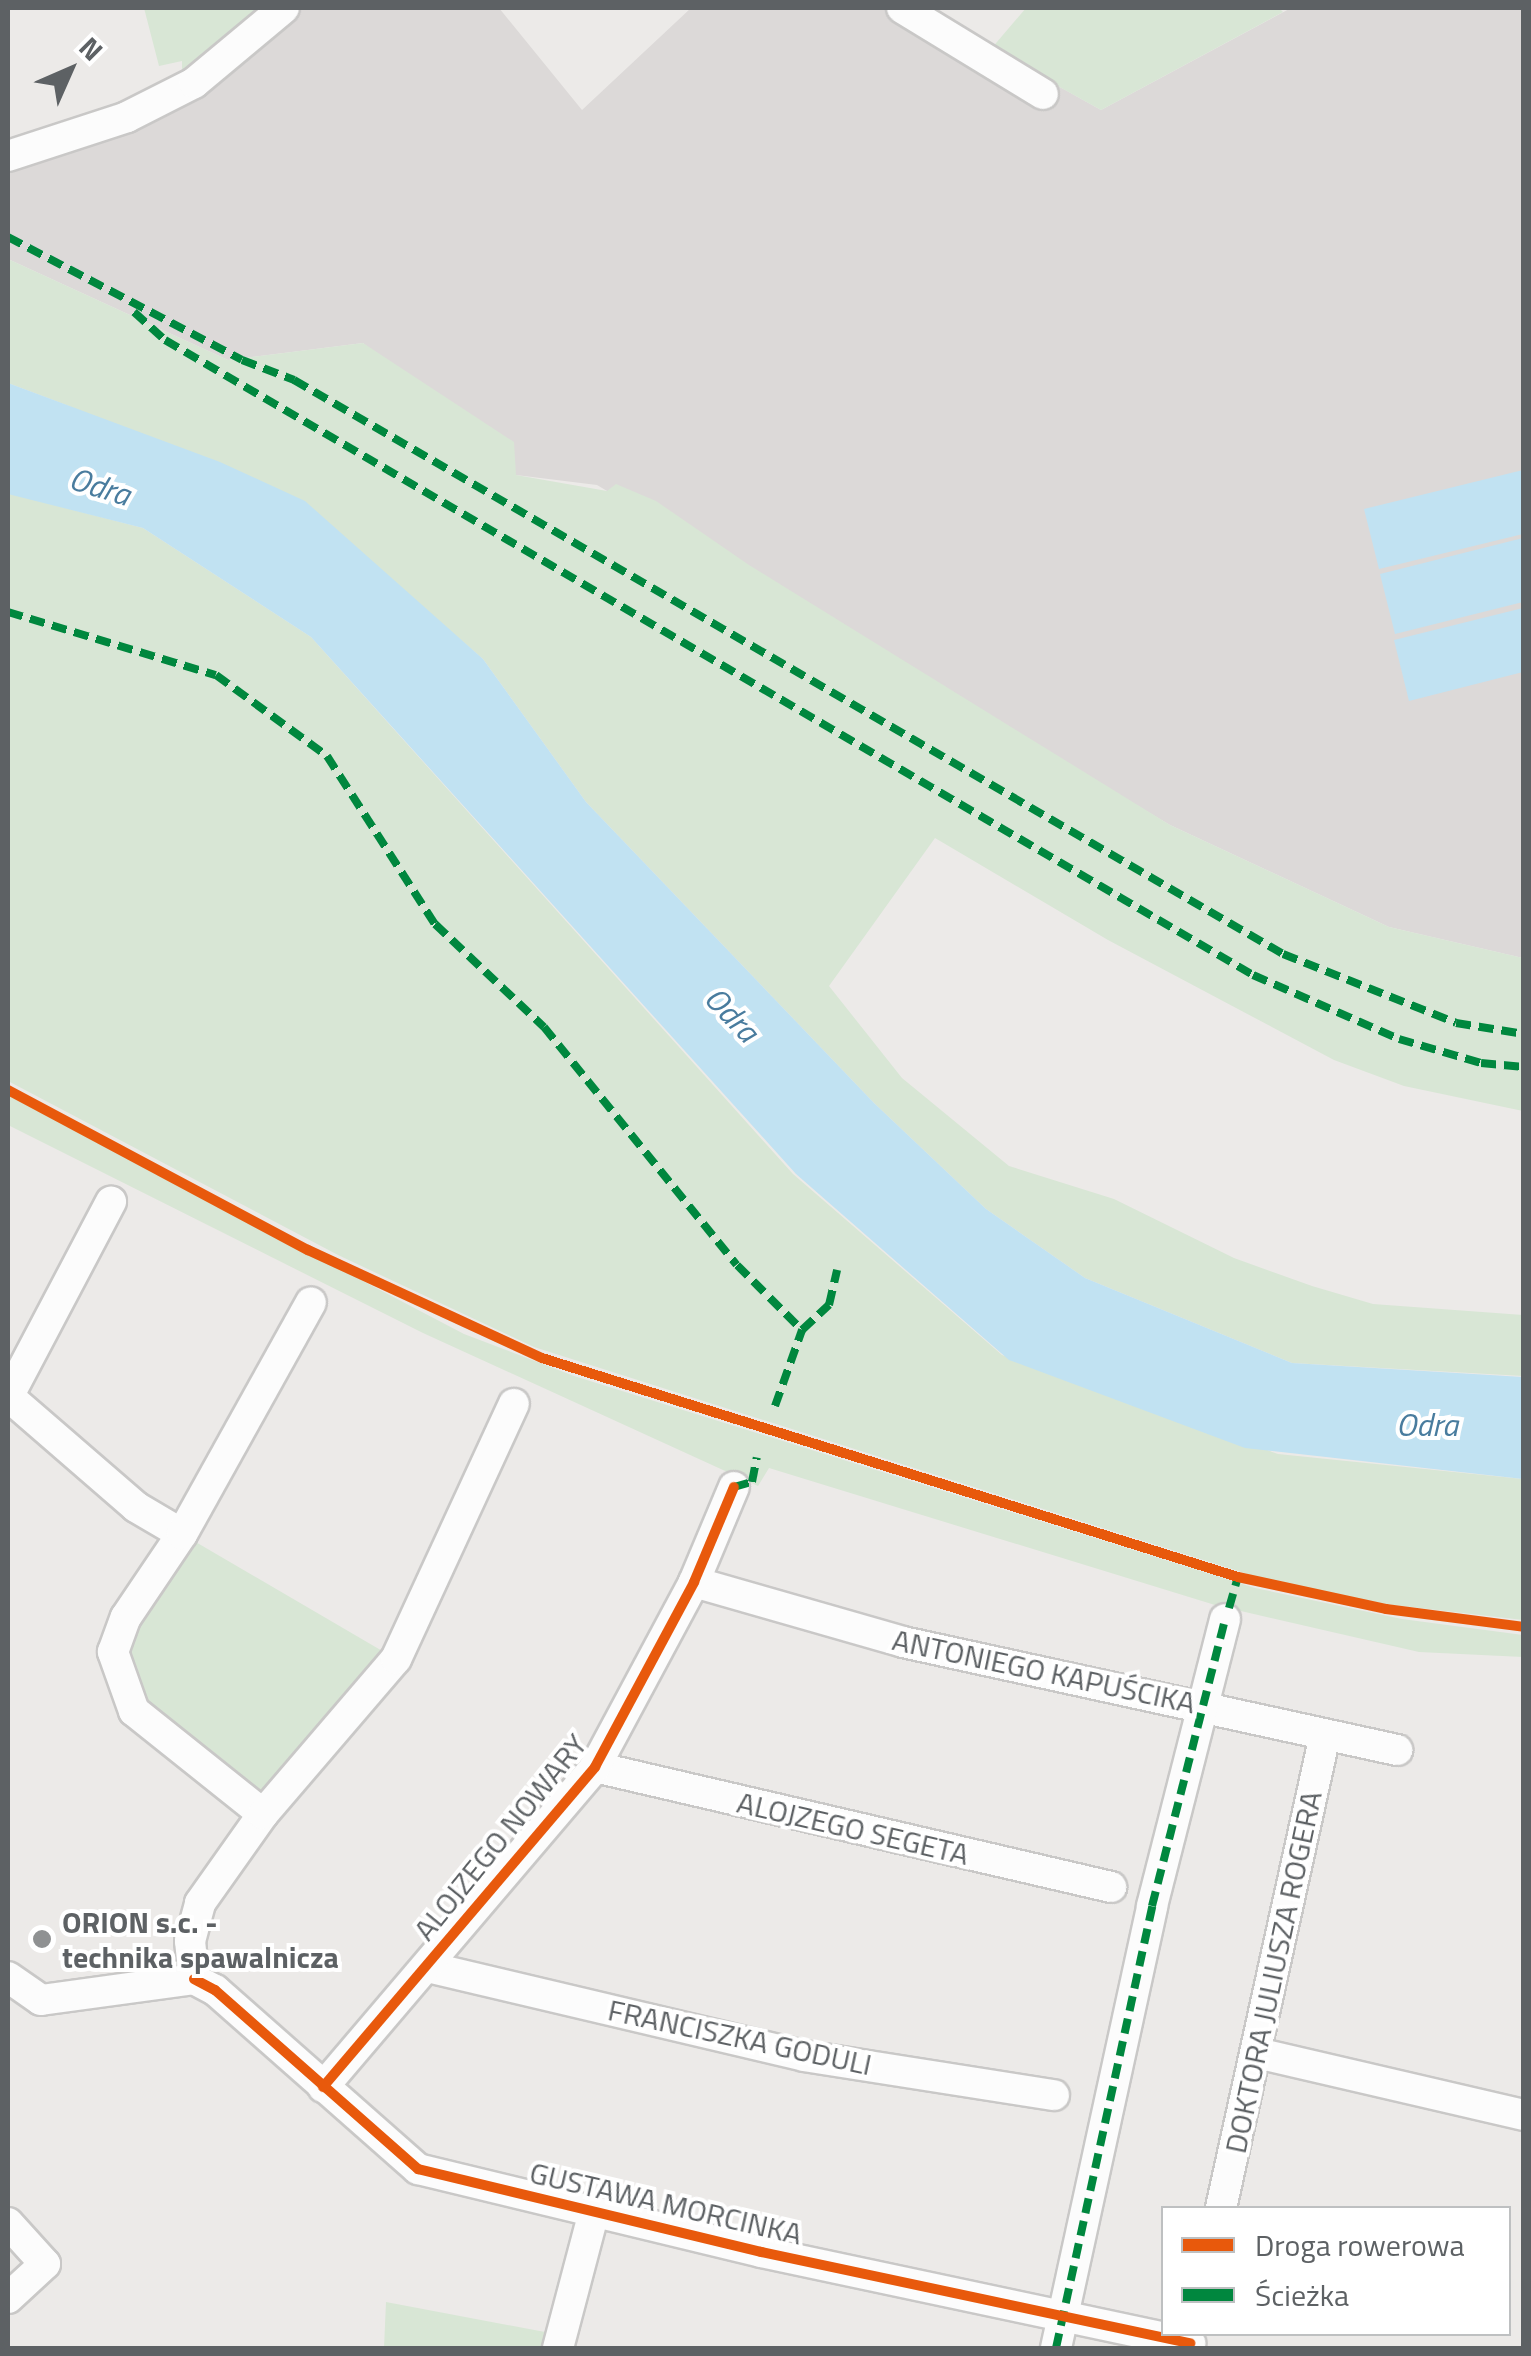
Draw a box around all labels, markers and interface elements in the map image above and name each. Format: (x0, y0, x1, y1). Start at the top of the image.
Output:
north arrow (20, 20, 120, 120)
text: N (70, 26, 114, 70)
water label: Odra (65, 459, 135, 513)
water label: Odra (697, 978, 767, 1050)
water label: Odra (1396, 1405, 1458, 1443)
street label: ANTONIEGO KAPUŚCIKA (889, 1621, 1199, 1721)
street label: ALOJZEGO NOWARY (406, 1727, 594, 1947)
street label: ALOJZEGO SEGETA (734, 1784, 972, 1872)
street label: DOKTORA JULIUSZA ROGERA (1217, 1788, 1329, 2156)
place label: ORION s.c. - technika spawalnicza (62, 1904, 339, 1974)
marker: ORION s.c. - technika spawalnicza (31, 1928, 53, 1950)
street label: FRANCISZKA GODULI (605, 1991, 875, 2083)
street label: GUSTAWA MORCINKA (526, 2154, 806, 2252)
legend (1161, 2206, 1511, 2336)
text: Droga rowerowa (1255, 2222, 1464, 2268)
text: Ścieżka (1255, 2272, 1349, 2318)

